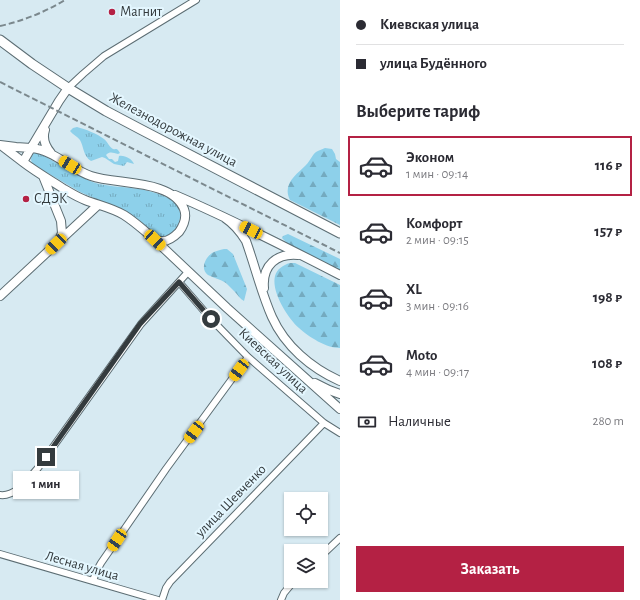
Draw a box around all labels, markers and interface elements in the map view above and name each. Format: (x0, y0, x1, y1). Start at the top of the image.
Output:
place label: Магнит (120, 5, 163, 19)
marker: Магнит (107, 7, 117, 17)
text: Киевская улица (380, 17, 479, 32)
text: улица Будённого (380, 56, 487, 71)
street label: Железнодорожная улица (107, 90, 240, 170)
text: Выберите тариф (356, 103, 480, 121)
icon: car (358, 148, 394, 184)
text: Эконом (406, 150, 454, 165)
car (57, 154, 83, 176)
text: 116 ₽ (595, 158, 622, 173)
text: 1 мин · 09:14 (406, 168, 468, 181)
place label: СДЭК (34, 192, 67, 206)
marker: СДЭК (21, 194, 31, 204)
icon: car (358, 214, 394, 250)
text: Комфорт (406, 216, 462, 231)
car (238, 219, 264, 241)
text: 157 ₽ (594, 224, 622, 239)
car (142, 227, 168, 253)
car (43, 231, 69, 257)
text: 2 мин · 09:15 (406, 234, 469, 247)
icon: car (358, 280, 394, 316)
text: XL (406, 282, 422, 297)
text: 198 ₽ (593, 290, 622, 305)
text: 3 мин · 09:16 (406, 300, 469, 313)
route start (202, 310, 220, 328)
street label: Киевская улица (236, 326, 311, 397)
icon: car (358, 346, 394, 382)
text: Moto (406, 348, 438, 363)
text: 108 ₽ (592, 356, 622, 371)
car (227, 357, 251, 383)
text: 4 мин · 09:17 (406, 366, 469, 379)
icon: cash (356, 411, 378, 433)
text: Наличные (388, 414, 451, 429)
text: 280 m (593, 415, 624, 428)
car (182, 419, 206, 445)
route end (37, 448, 55, 466)
street label: улица Шевченко (192, 462, 269, 541)
callout: 1 мин (13, 471, 79, 499)
text: 1 мин (32, 478, 61, 491)
map controls (284, 492, 328, 588)
button: locate (284, 492, 328, 536)
car (105, 527, 129, 553)
button: layers (284, 544, 328, 588)
button: Заказать (356, 546, 624, 592)
street label: Лесная улица (44, 549, 121, 583)

